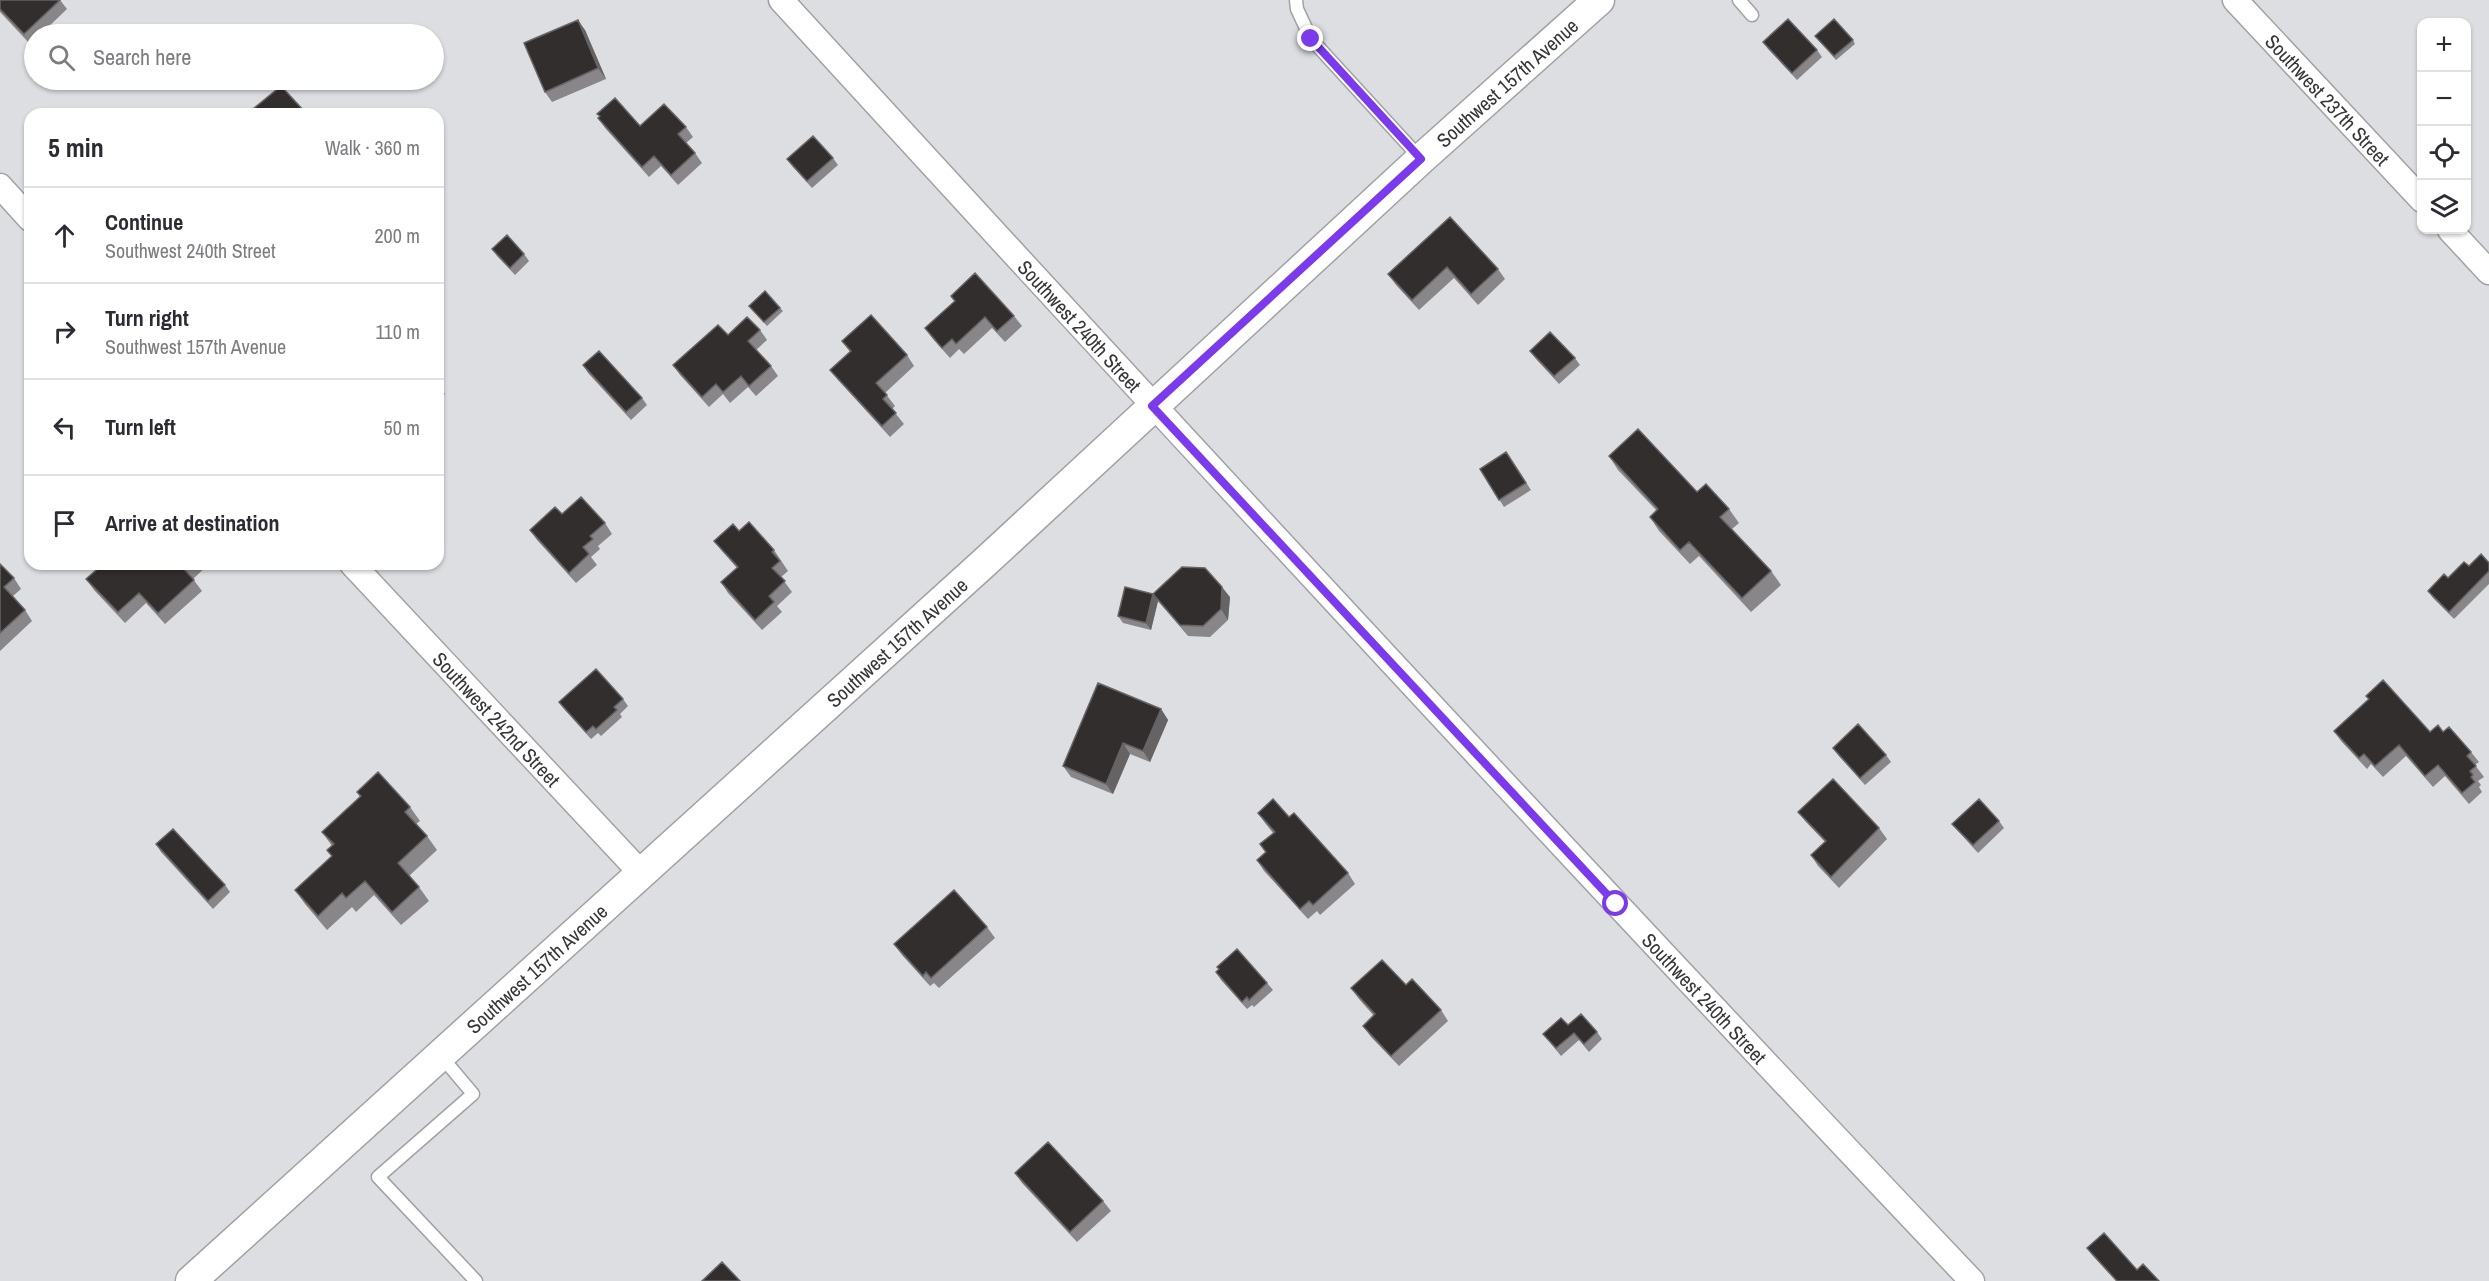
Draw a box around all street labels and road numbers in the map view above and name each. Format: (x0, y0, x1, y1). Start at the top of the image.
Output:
street label: Southwest 157th Avenue (1430, 12, 1583, 153)
street label: Southwest 237th Street (2260, 28, 2396, 171)
street label: Southwest 240th Street (1012, 254, 1148, 398)
street label: Southwest 157th Avenue (820, 571, 973, 713)
street label: Southwest 242nd Street (427, 646, 567, 792)
street label: Southwest 157th Avenue (460, 897, 613, 1039)
street label: Southwest 240th Street (1637, 927, 1773, 1070)

